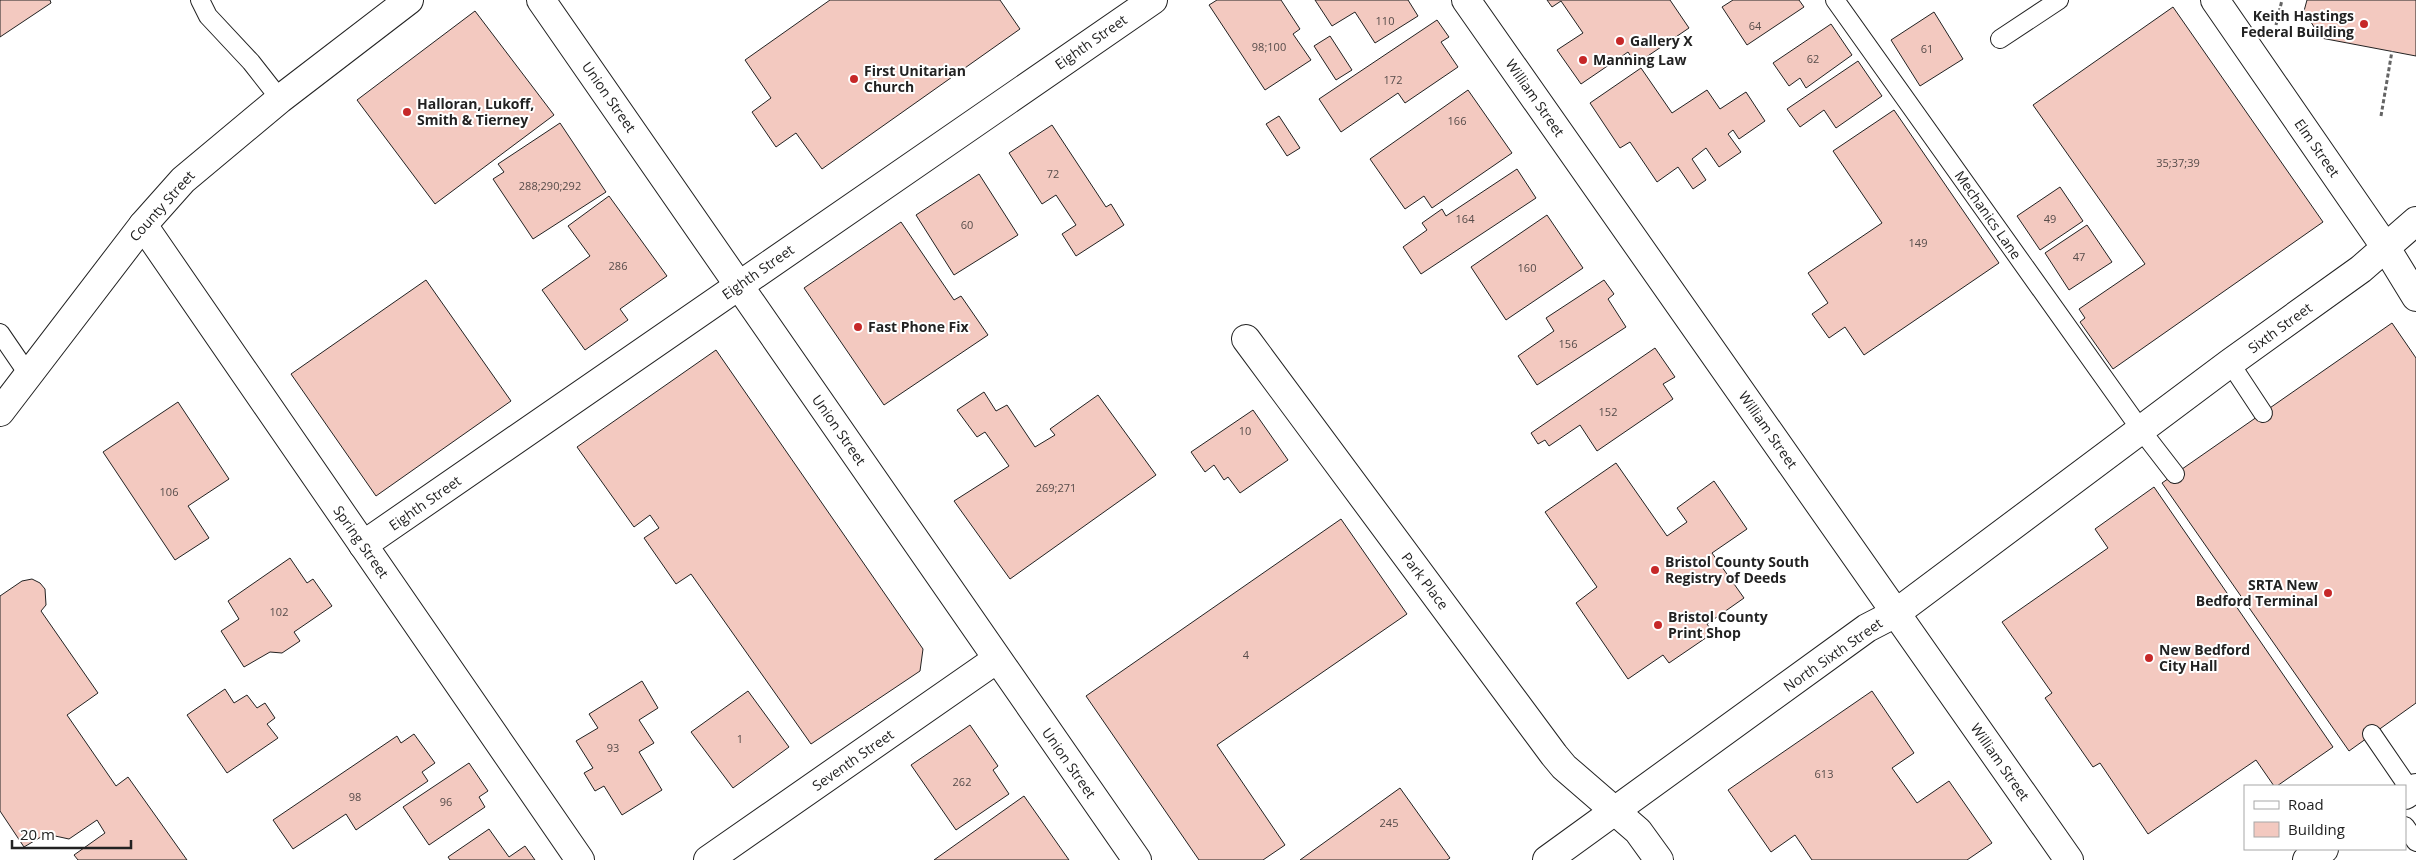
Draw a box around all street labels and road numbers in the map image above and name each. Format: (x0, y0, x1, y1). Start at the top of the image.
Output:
street label: Eighth Street (1051, 10, 1130, 73)
street label: William Street (1502, 55, 1569, 140)
street label: Union Street (578, 58, 641, 136)
street label: Elm Street (2290, 115, 2344, 181)
street label: County Street (125, 166, 199, 245)
street label: Mechanics Lane (1951, 167, 2026, 263)
street label: Eighth Street (718, 240, 797, 303)
street label: Sixth Street (2244, 298, 2316, 357)
street label: William Street (1735, 387, 1802, 472)
street label: Union Street (808, 391, 871, 469)
street label: Eighth Street (385, 471, 464, 534)
street label: Spring Street (329, 502, 393, 582)
street label: Park Place (1398, 548, 1453, 613)
street label: North Sixth Street (1779, 613, 1886, 696)
street label: William Street (1967, 719, 2034, 804)
street label: Seventh Street (808, 724, 897, 795)
street label: Union Street (1038, 724, 1101, 802)

